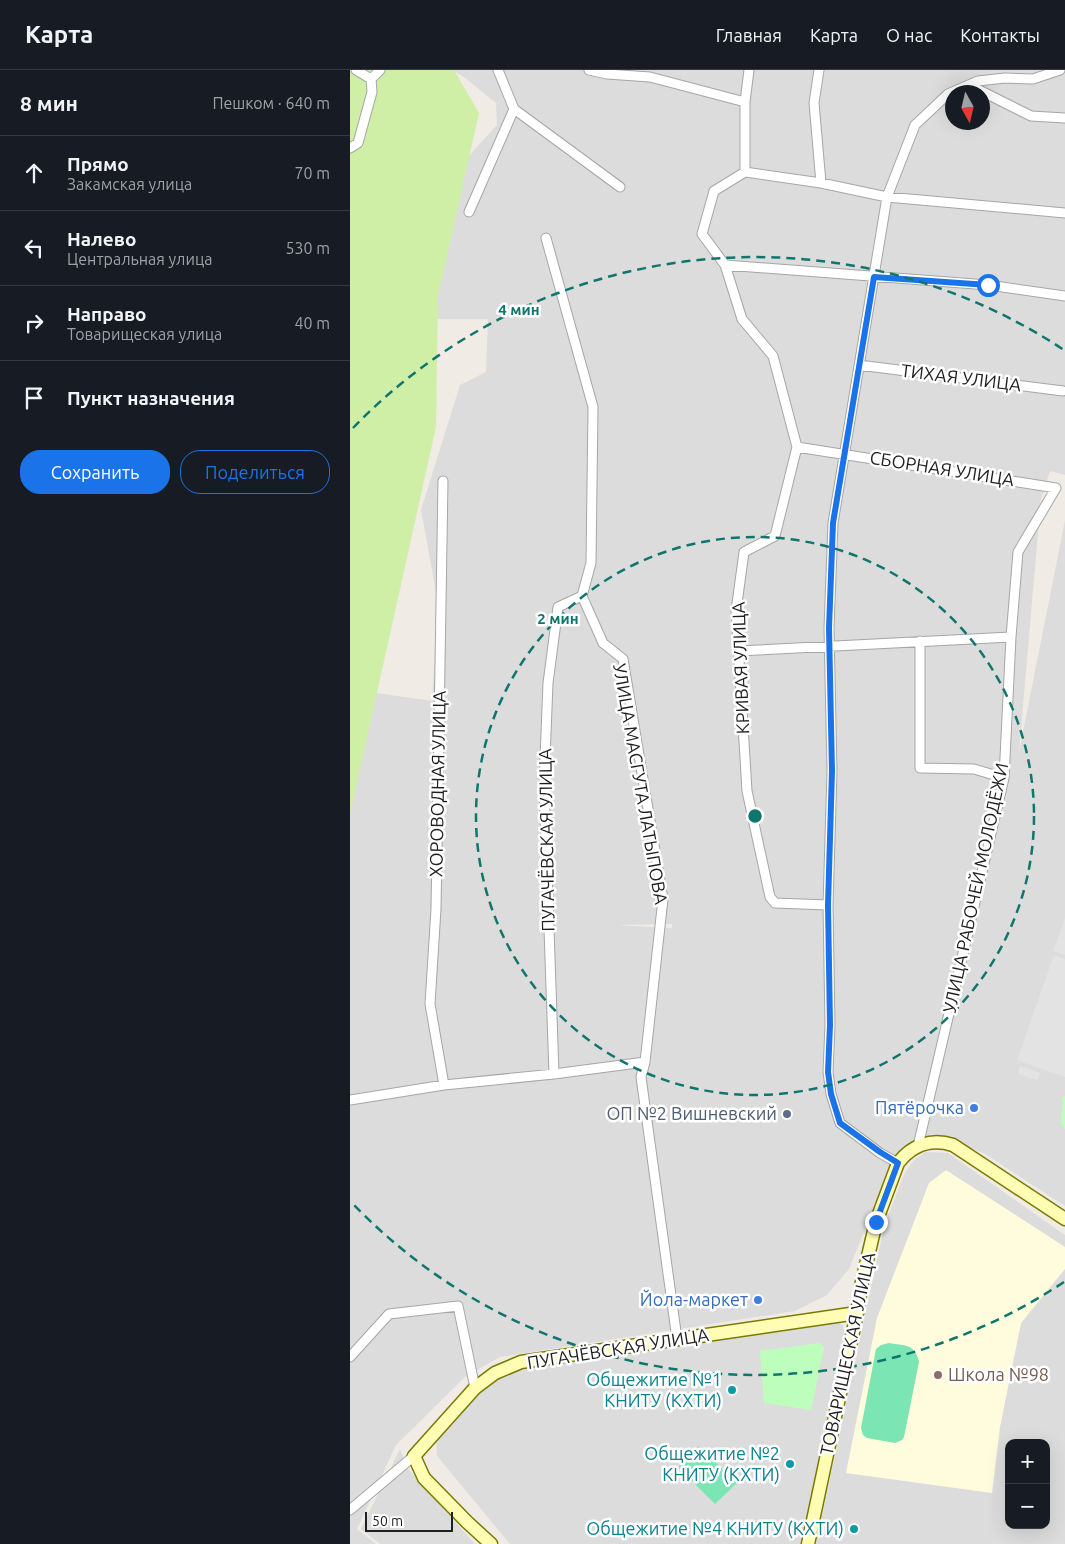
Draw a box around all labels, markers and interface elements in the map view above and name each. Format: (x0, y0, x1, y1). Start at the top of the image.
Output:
text: Карта (25, 21, 93, 48)
text: Главная (716, 25, 782, 45)
text: Карта (810, 25, 858, 45)
text: О нас (886, 25, 932, 45)
text: Контакты (960, 25, 1040, 45)
north arrow (945, 85, 990, 130)
text: 8 мин (20, 91, 78, 115)
text: Пешком · 640 m (212, 94, 330, 112)
text: Прямо (67, 153, 129, 175)
icon: ahead (20, 159, 48, 187)
text: 70 m (294, 164, 330, 182)
text: Закамская улица (67, 175, 192, 193)
text: Налево (67, 228, 136, 250)
icon: left (20, 234, 48, 262)
text: 530 m (285, 239, 330, 257)
text: Центральная улица (67, 250, 212, 268)
route start (977, 274, 1000, 297)
text: 4 мин (498, 301, 540, 318)
text: Направо (67, 303, 147, 325)
icon: right (20, 309, 48, 337)
text: 40 m (294, 314, 330, 332)
text: Товарищеская улица (67, 325, 222, 343)
street label: ТИХАЯ УЛИЦА (900, 360, 1023, 394)
icon: arrive (20, 384, 48, 412)
text: Пункт назначения (67, 387, 235, 409)
street label: СБОРНАЯ УЛИЦА (868, 447, 1016, 489)
button: Сохранить (20, 450, 170, 494)
button: Поделиться (180, 450, 330, 494)
street label: КРИВАЯ УЛИЦА (728, 601, 752, 735)
text: 2 мин (537, 610, 579, 627)
street label: УЛИЦА МАСГУТА ЛАТЫПОВА (610, 662, 672, 906)
street label: ХОРОВОДНАЯ УЛИЦА (425, 690, 449, 877)
street label: ПУГАЧЁВСКАЯ УЛИЦА (534, 748, 558, 932)
street label: УЛИЦА РАБОЧЕЙ МОЛОДЁЖИ (939, 761, 1011, 1015)
centre of rings (746, 807, 764, 825)
place label: Пятёрочка (875, 1097, 964, 1117)
marker: Пятёрочка (968, 1102, 980, 1114)
place label: ОП №2 Вишневский (606, 1103, 777, 1123)
marker: ОП №2 Вишневский (781, 1108, 793, 1120)
route end (865, 1211, 888, 1234)
street label: ТОВАРИЩЕСКАЯ УЛИЦА (816, 1250, 878, 1457)
place label: Йола-маркет (640, 1289, 748, 1309)
marker: Йола-маркет (752, 1294, 764, 1306)
street label: ПУГАЧЁВСКАЯ УЛИЦА (526, 1324, 710, 1372)
place label: Школа №98 (948, 1364, 1049, 1384)
place label: Общежитие №1 КНИТУ (КХТИ) (586, 1369, 722, 1411)
marker: Школа №98 (932, 1369, 944, 1381)
marker: Общежитие №1 КНИТУ (КХТИ) (726, 1384, 738, 1396)
map controls (1005, 1439, 1050, 1529)
button: + (1005, 1439, 1050, 1484)
place label: Общежитие №2 КНИТУ (КХТИ) (644, 1443, 780, 1485)
marker: Общежитие №2 КНИТУ (КХТИ) (784, 1458, 796, 1470)
button: − (1005, 1484, 1050, 1529)
scale bar (365, 1509, 452, 1532)
text: 50 m (372, 1513, 403, 1529)
place label: Общежитие №4 КНИТУ (КХТИ) (586, 1518, 844, 1539)
marker: Общежитие №4 КНИТУ (КХТИ) (848, 1523, 860, 1535)

